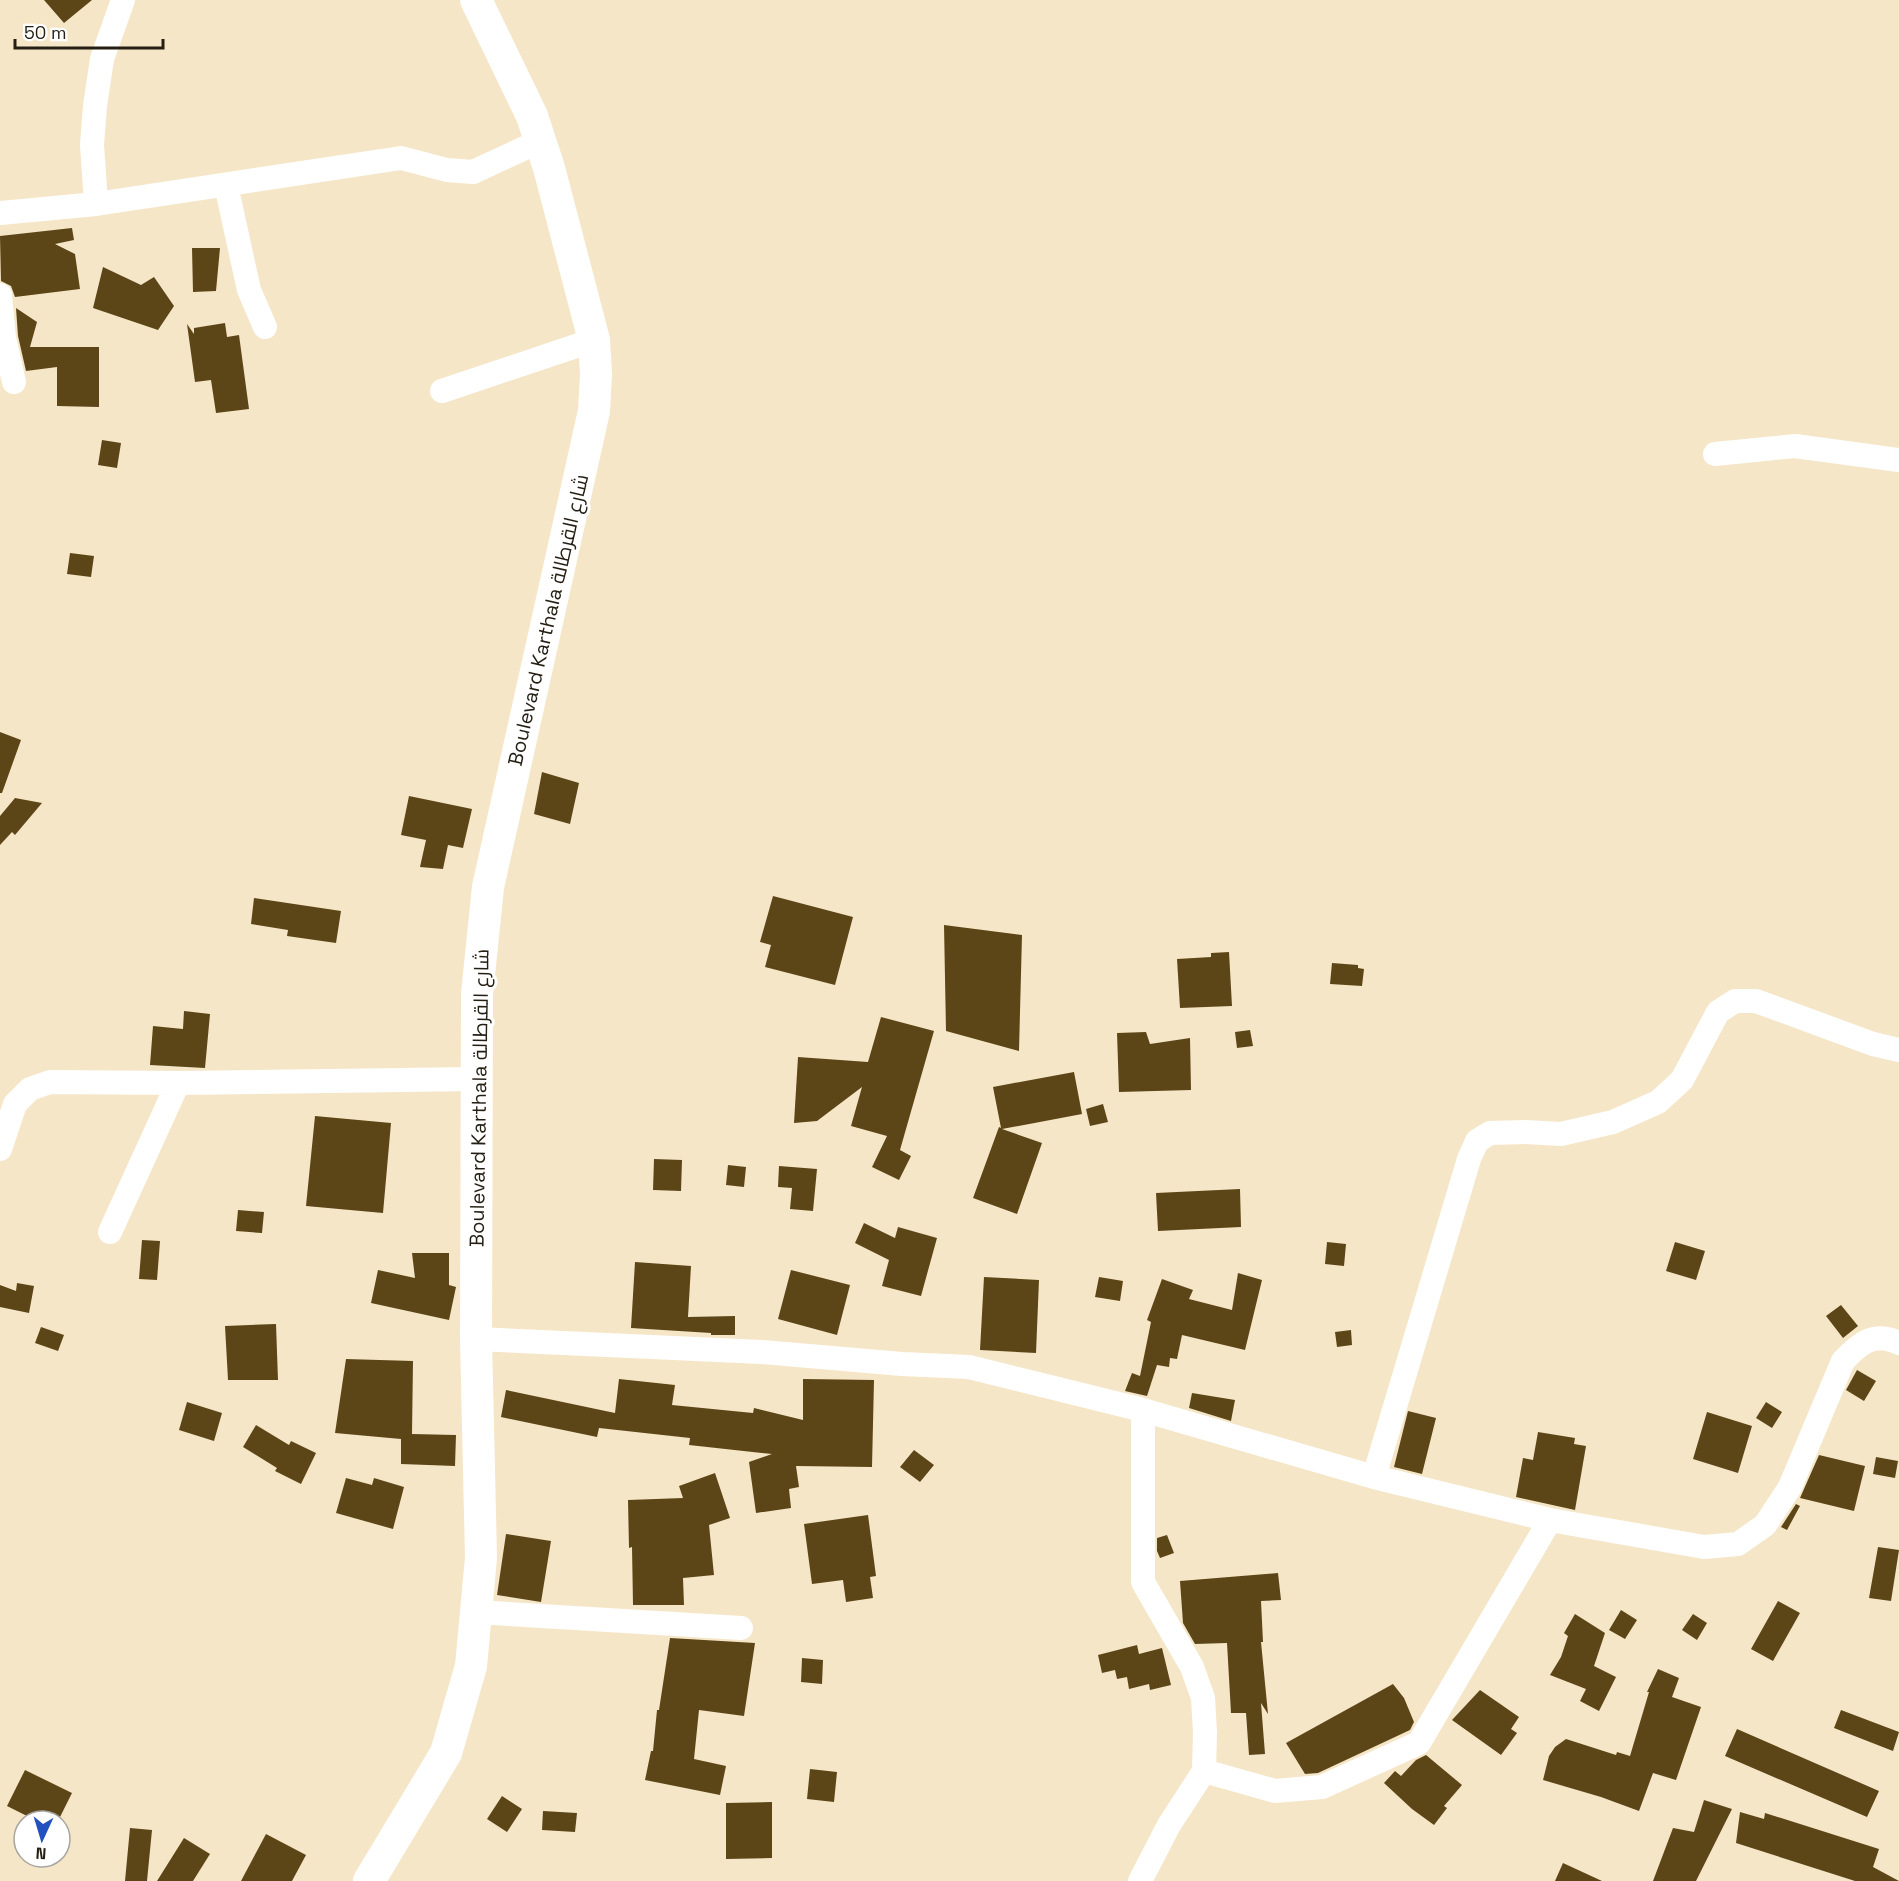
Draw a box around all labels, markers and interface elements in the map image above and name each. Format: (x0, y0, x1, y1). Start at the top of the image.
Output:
scale bar (15, 12, 164, 50)
text: 50 m (24, 21, 66, 44)
street label: Boulevard Karthala شارع القرطالة (502, 472, 595, 769)
street label: Boulevard Karthala شارع القرطالة (463, 949, 496, 1247)
north arrow (12, 1809, 72, 1869)
text: N (35, 1843, 47, 1864)

